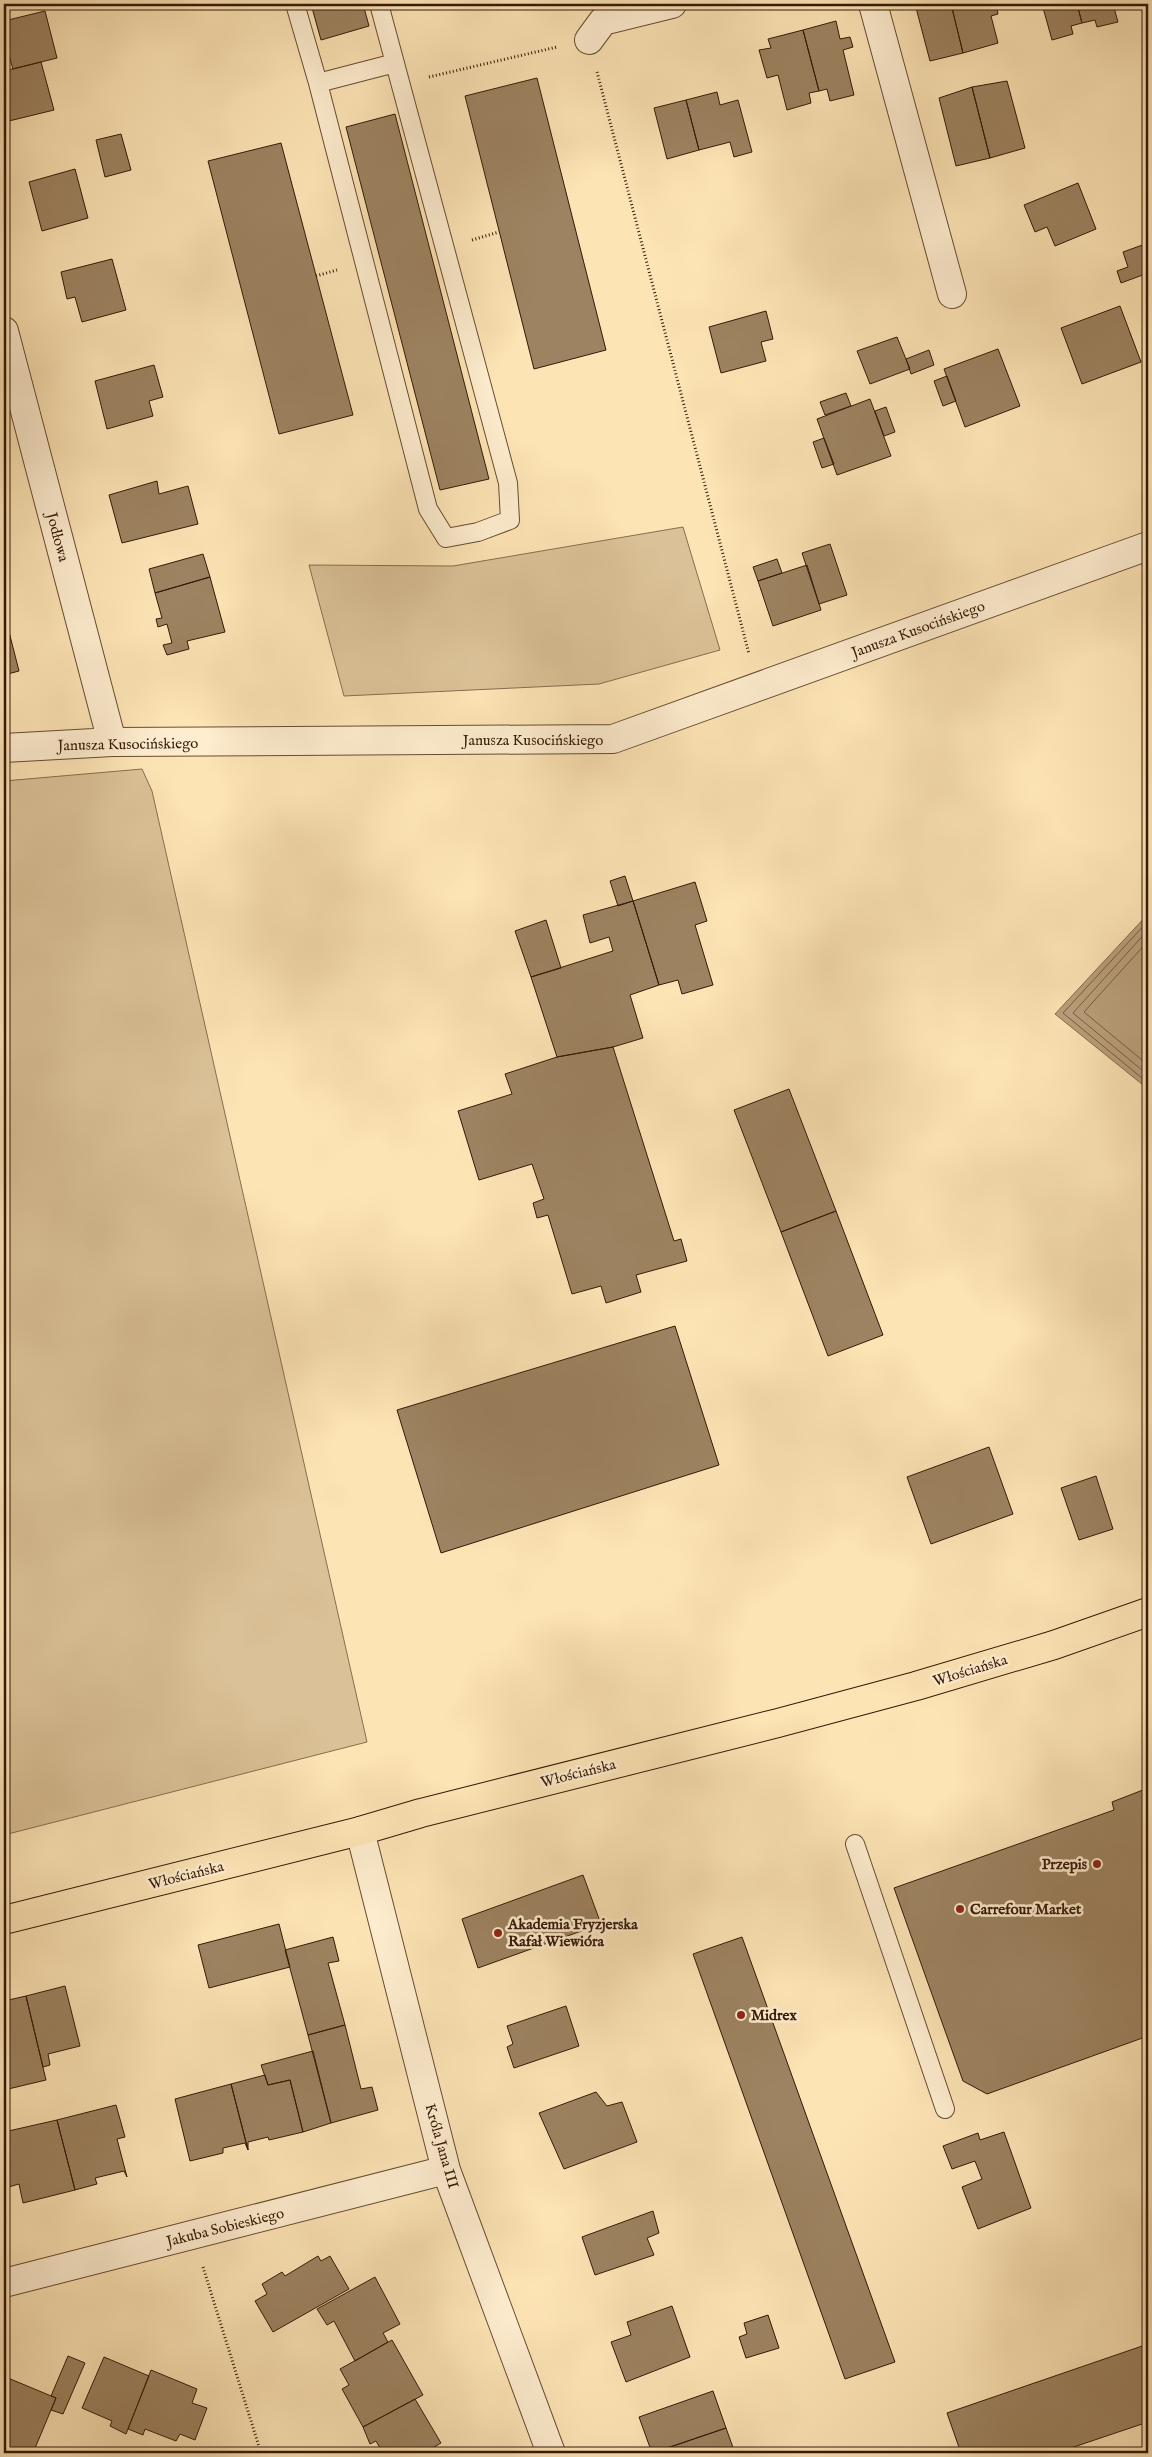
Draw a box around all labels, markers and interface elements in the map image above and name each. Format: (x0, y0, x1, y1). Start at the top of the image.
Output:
street label: Jodłowa (41, 509, 73, 564)
street label: Janusza Kusocińskiego (847, 597, 987, 663)
street label: Janusza Kusocińskiego (461, 731, 603, 750)
street label: Janusza Kusocińskiego (56, 734, 198, 755)
street label: Włościańska (931, 1650, 1010, 1691)
street label: Włościańska (539, 1755, 618, 1792)
place label: Przepis (1042, 1855, 1088, 1874)
street label: Włościańska (147, 1857, 226, 1894)
marker: Przepis (1091, 1858, 1103, 1870)
place label: Carrefour Market (970, 1900, 1082, 1919)
marker: Carrefour Market (954, 1903, 966, 1915)
place label: Akademia Fryzjerska Rafał Wiewióra (507, 1915, 638, 1951)
marker: Akademia Fryzjerska Rafał Wiewióra (492, 1927, 504, 1939)
place label: Midrex (751, 2006, 797, 2025)
marker: Midrex (735, 2009, 747, 2021)
street label: Króla Jana III (420, 2101, 463, 2191)
street label: Jakuba Sobieskiego (162, 2204, 286, 2252)

